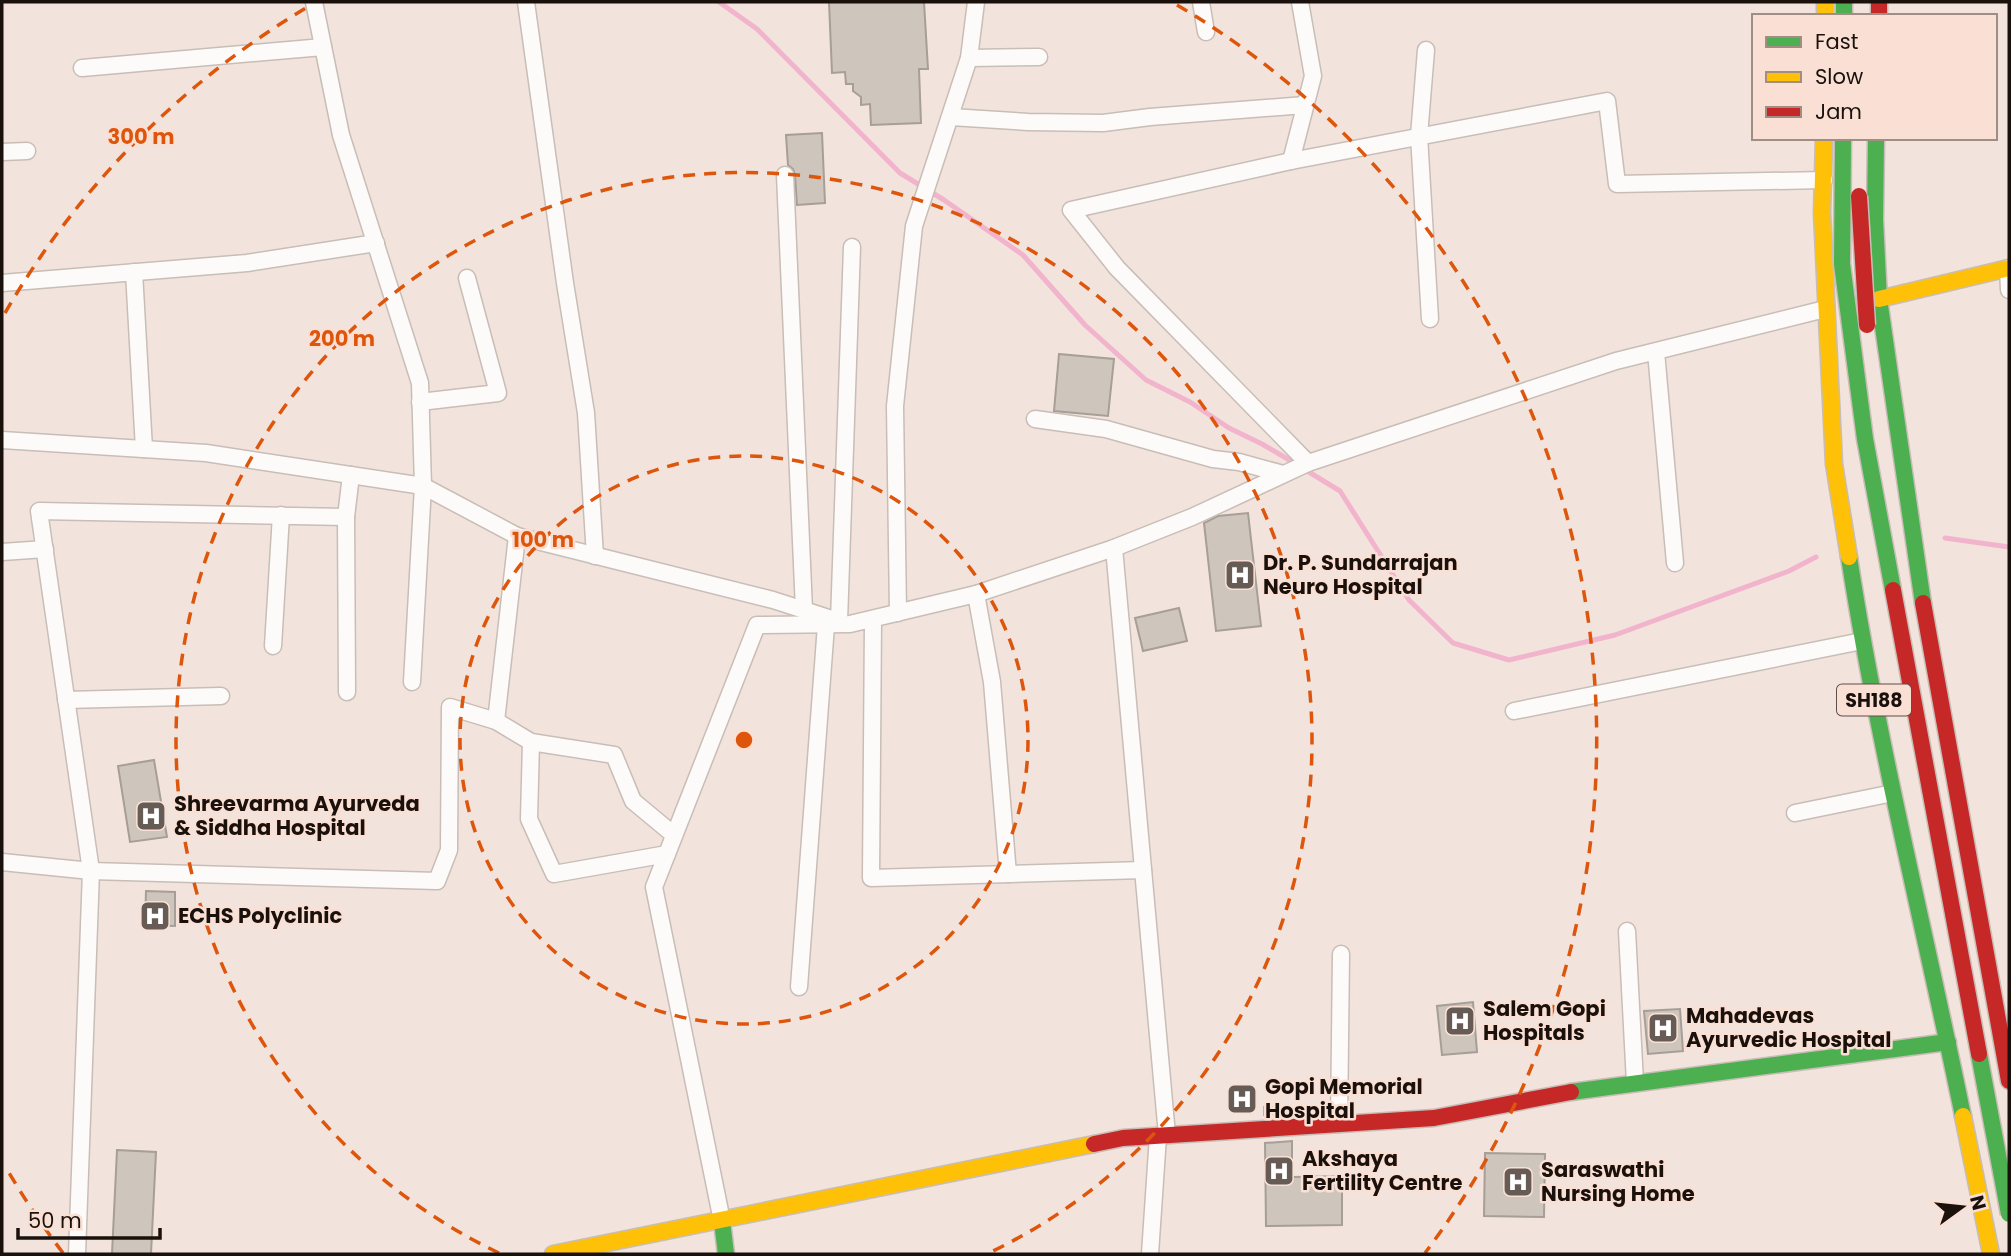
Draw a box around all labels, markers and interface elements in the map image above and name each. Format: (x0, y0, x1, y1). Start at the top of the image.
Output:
legend (1752, 14, 1997, 140)
text: Fast (1815, 27, 1858, 56)
text: Slow (1815, 62, 1863, 91)
text: Jam (1815, 97, 1862, 126)
text: 300 m (108, 122, 174, 151)
text: 200 m (309, 324, 375, 353)
text: 100 m (512, 525, 574, 554)
place label: Dr. P. Sundarrajan Neuro Hospital (1263, 548, 1458, 601)
hospital icon: Dr. P. Sundarrajan Neuro Hospital (1223, 558, 1257, 592)
road number: SH188 (1837, 684, 1911, 716)
centre of rings (732, 728, 756, 752)
place label: Shreevarma Ayurveda & Siddha Hospital (174, 789, 420, 842)
hospital icon: Shreevarma Ayurveda & Siddha Hospital (134, 799, 168, 833)
hospital icon: ECHS Polyclinic (138, 899, 172, 933)
place label: ECHS Polyclinic (178, 901, 342, 930)
place label: Salem Gopi Hospitals (1483, 994, 1606, 1047)
place label: Mahadevas Ayurvedic Hospital (1686, 1001, 1891, 1054)
hospital icon: Salem Gopi Hospitals (1443, 1004, 1477, 1038)
hospital icon: Mahadevas Ayurvedic Hospital (1646, 1011, 1680, 1045)
place label: Gopi Memorial Hospital (1265, 1072, 1423, 1125)
hospital icon: Gopi Memorial Hospital (1225, 1082, 1259, 1116)
place label: Akshaya Fertility Centre (1302, 1144, 1462, 1197)
hospital icon: Akshaya Fertility Centre (1262, 1154, 1296, 1188)
place label: Saraswathi Nursing Home (1541, 1155, 1695, 1208)
hospital icon: Saraswathi Nursing Home (1501, 1165, 1535, 1199)
north arrow (1927, 1172, 1997, 1242)
text: N (1963, 1192, 1993, 1213)
scale bar (18, 1196, 159, 1240)
text: 50 m (28, 1206, 82, 1235)

